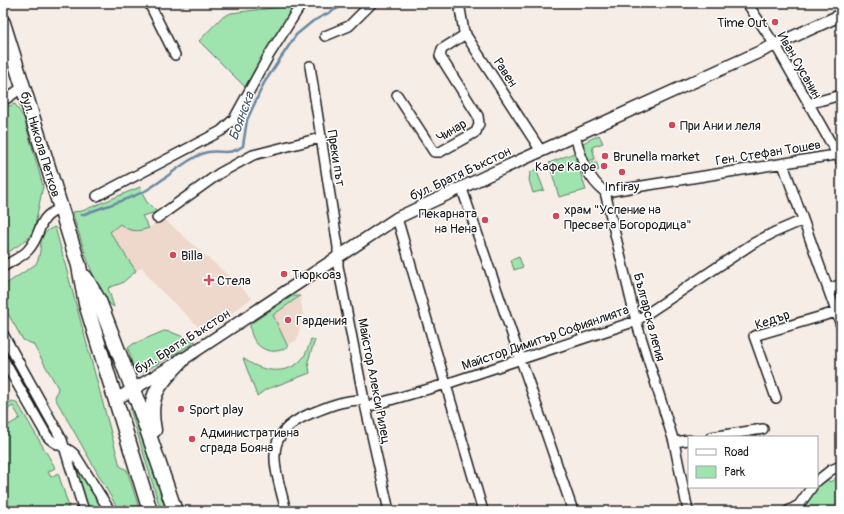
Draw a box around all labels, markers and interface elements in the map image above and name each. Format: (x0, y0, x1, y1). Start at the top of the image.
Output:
place label: Time Out (717, 15, 768, 31)
marker: Time Out (770, 17, 780, 27)
street label: Иван Сусанин (774, 29, 825, 102)
street label: Равен (490, 55, 521, 90)
water label: Боянска (225, 88, 259, 143)
street label: бул. Никола Петков (16, 89, 64, 199)
street label: Чинар (434, 116, 469, 146)
place label: При Ани и леля (680, 118, 761, 134)
marker: При Ани и леля (667, 120, 677, 130)
street label: Преки път (324, 129, 348, 188)
street label: Ген. Стефан Тошев (714, 137, 822, 169)
street label: бул. Братя Бъкстон (407, 143, 514, 204)
place label: Brunella market (613, 149, 700, 165)
marker: Brunella market (600, 151, 610, 161)
place label: Кафе Кафе (535, 159, 597, 175)
marker: Кафе Кафе (599, 161, 609, 171)
marker: Infiray (617, 167, 627, 177)
place label: Infiray (605, 179, 640, 195)
place label: храм "Успение на Пресвета Богородица" (564, 202, 692, 233)
place label: Пекарната на Нена (419, 206, 477, 237)
marker: храм "Успение на Пресвета Богородица" (551, 211, 561, 221)
marker: Пекарната на Нена (480, 215, 490, 225)
place label: Billa (181, 248, 203, 264)
marker: Billa (168, 250, 178, 260)
place label: Тюркоаз (292, 267, 341, 283)
marker: Тюркоаз (279, 269, 289, 279)
street label: Българска легия (630, 271, 669, 363)
place label: Стела (217, 273, 251, 289)
marker: Стела (204, 275, 214, 285)
street label: Майстор Димитър Софиянлията (460, 302, 631, 374)
street label: бул. Братя Бъкстон (132, 306, 233, 378)
street label: Кедър (753, 307, 792, 333)
place label: Гардения (296, 313, 347, 329)
marker: Гардения (283, 315, 293, 325)
street label: Майстор Алекси Рилец (354, 317, 394, 445)
place label: Sport play (189, 402, 244, 418)
marker: Sport play (176, 404, 186, 414)
place label: Административна сграда Бояна (200, 425, 299, 456)
marker: Административна сграда Бояна (187, 434, 197, 444)
legend (688, 436, 818, 488)
text: Road (724, 445, 749, 460)
text: Park (724, 465, 745, 480)

